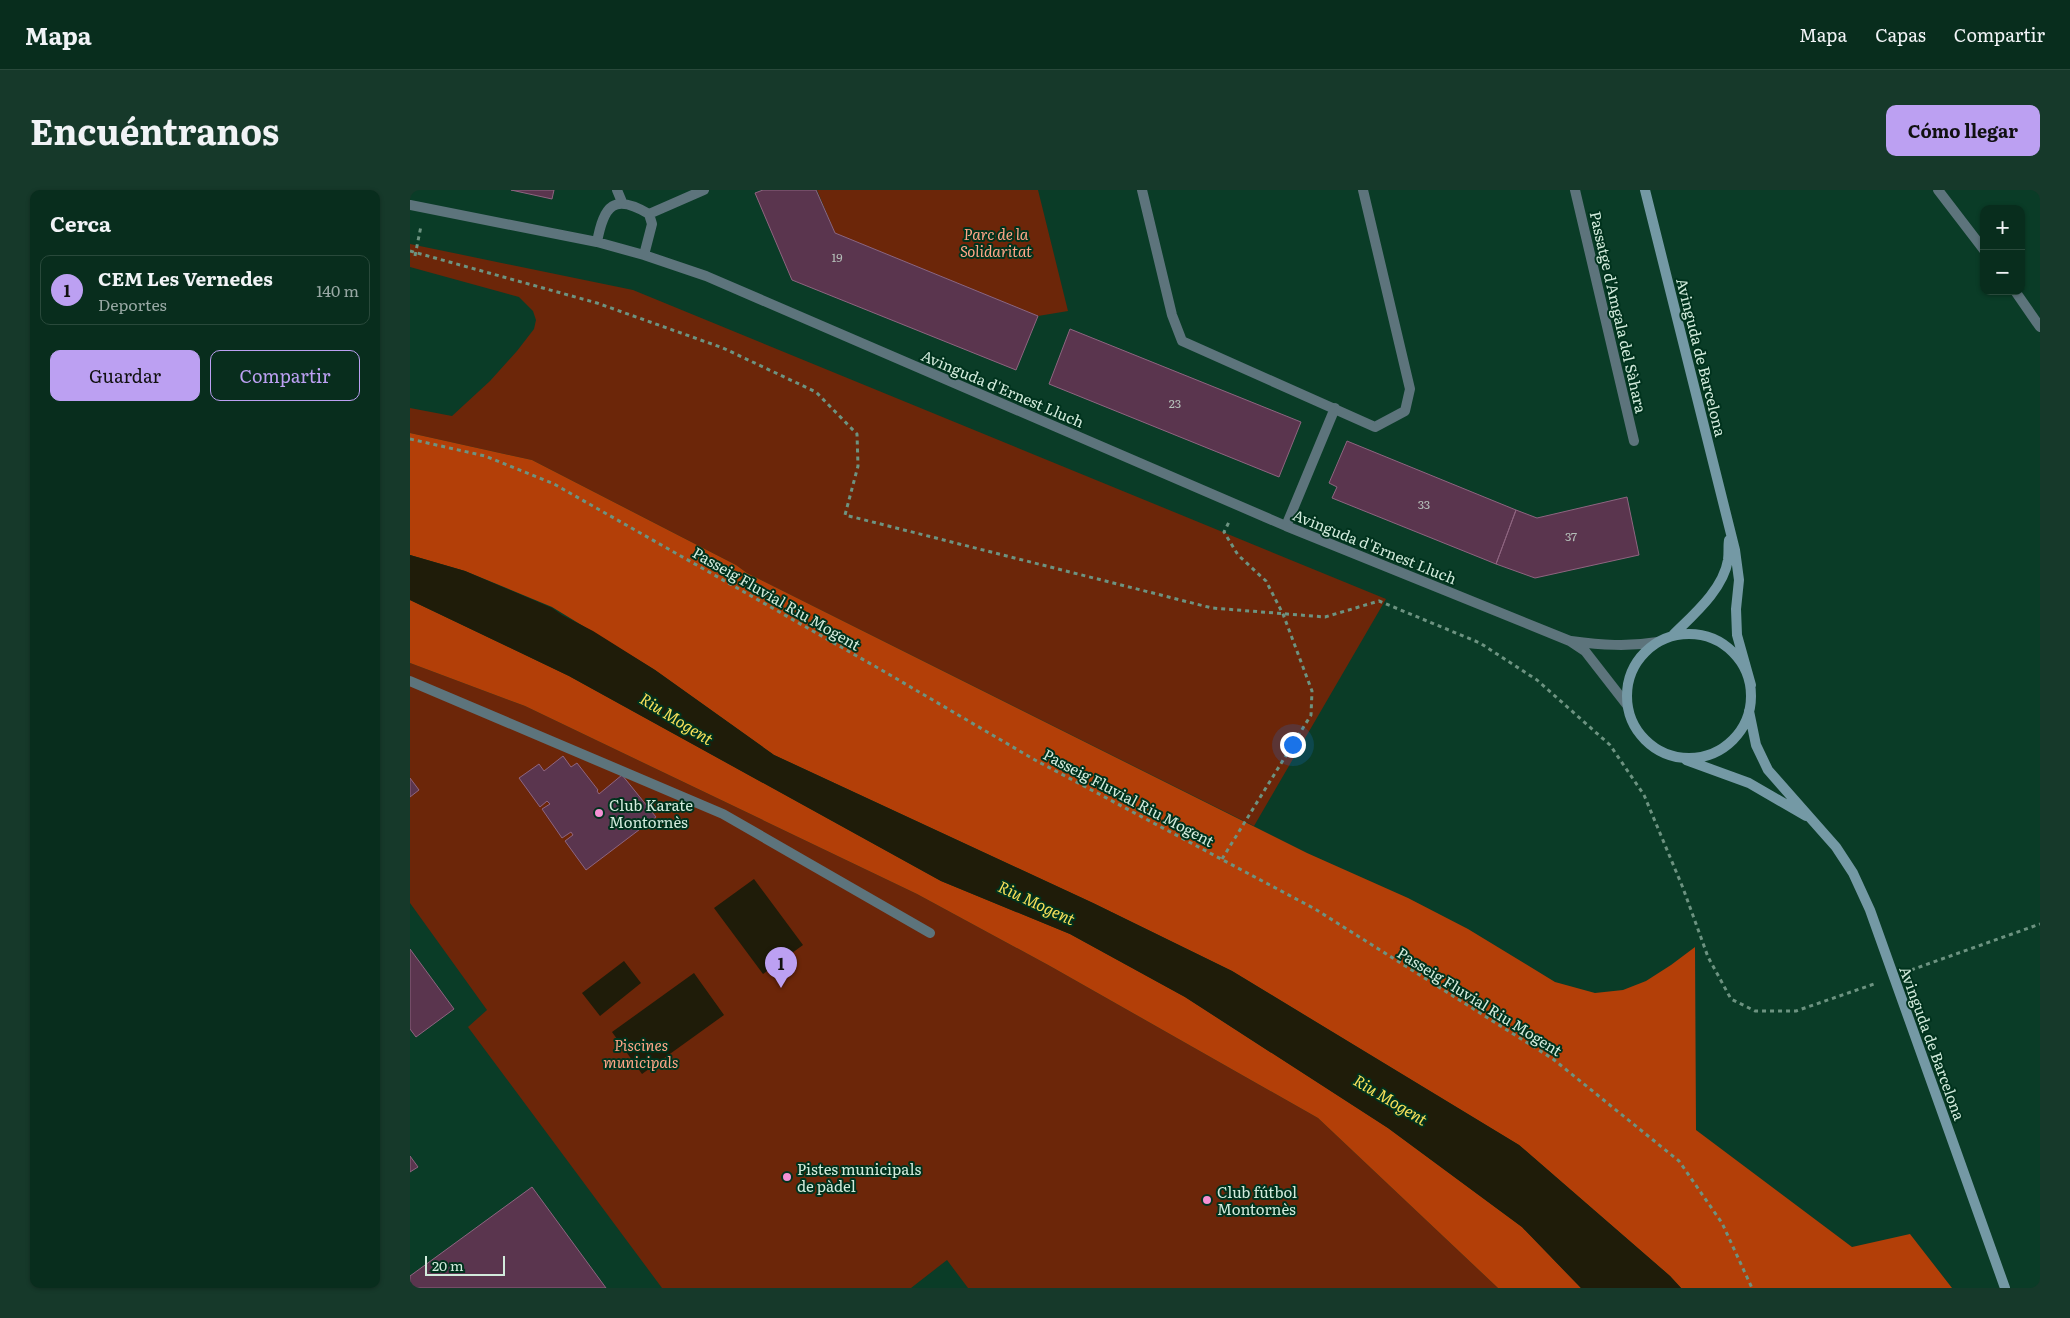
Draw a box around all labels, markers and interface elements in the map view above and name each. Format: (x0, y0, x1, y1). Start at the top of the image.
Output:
text: Mapa (25, 17, 92, 52)
text: Mapa (1799, 21, 1847, 48)
text: Capas (1875, 21, 1926, 48)
text: Compartir (1954, 21, 2045, 48)
text: Encuéntranos (30, 104, 279, 156)
button: Cómo llegar (1886, 105, 2040, 156)
map controls (1980, 205, 2025, 295)
button: + (1980, 205, 2025, 250)
text: Cerca (50, 207, 111, 238)
street label: Passatge d'Amgala del Sàhara (1585, 209, 1654, 416)
park label: Parc de la Solidaritat (960, 222, 1032, 262)
house number: 19 (831, 248, 843, 266)
button: − (1980, 250, 2025, 295)
text: CEM Les Vernedes (98, 264, 273, 292)
street label: Avinguda de Barcelona (1671, 275, 1733, 440)
text: 1 (64, 278, 70, 302)
text: 140 m (316, 278, 359, 302)
text: Deportes (98, 292, 167, 316)
street label: Avinguda d'Ernest Lluch (918, 343, 1088, 433)
button: Guardar (50, 350, 200, 401)
button: Compartir (210, 350, 360, 401)
house number: 23 (1169, 394, 1181, 412)
house number: 33 (1418, 495, 1430, 513)
street label: Avinguda d'Ernest Lluch (1290, 503, 1460, 589)
house number: 37 (1565, 527, 1577, 545)
street label: Passeig Fluvial Riu Mogent (689, 540, 865, 656)
water label: Riu Mogent (636, 686, 719, 750)
your location (1280, 732, 1306, 758)
street label: Passeig Fluvial Riu Mogent (1039, 742, 1219, 852)
place label: Club Karate Montornès (609, 793, 693, 833)
marker: Club Karate Montornès (593, 807, 605, 819)
water label: Riu Mogent (994, 874, 1080, 931)
street label: Passeig Fluvial Riu Mogent (1393, 941, 1567, 1061)
pin: 1 (765, 947, 797, 988)
street label: Avinguda de Barcelona (1894, 963, 1972, 1124)
park label: Piscines municipals (604, 1033, 678, 1073)
water label: Riu Mogent (1349, 1067, 1433, 1131)
place label: Pistes municipals de pàdel (797, 1157, 921, 1197)
marker: Pistes municipals de pàdel (781, 1171, 793, 1183)
place label: Club fútbol Montornès (1217, 1180, 1297, 1220)
marker: Club fútbol Montornès (1201, 1194, 1213, 1206)
scale bar (425, 1253, 505, 1276)
text: 20 m (432, 1255, 464, 1275)

